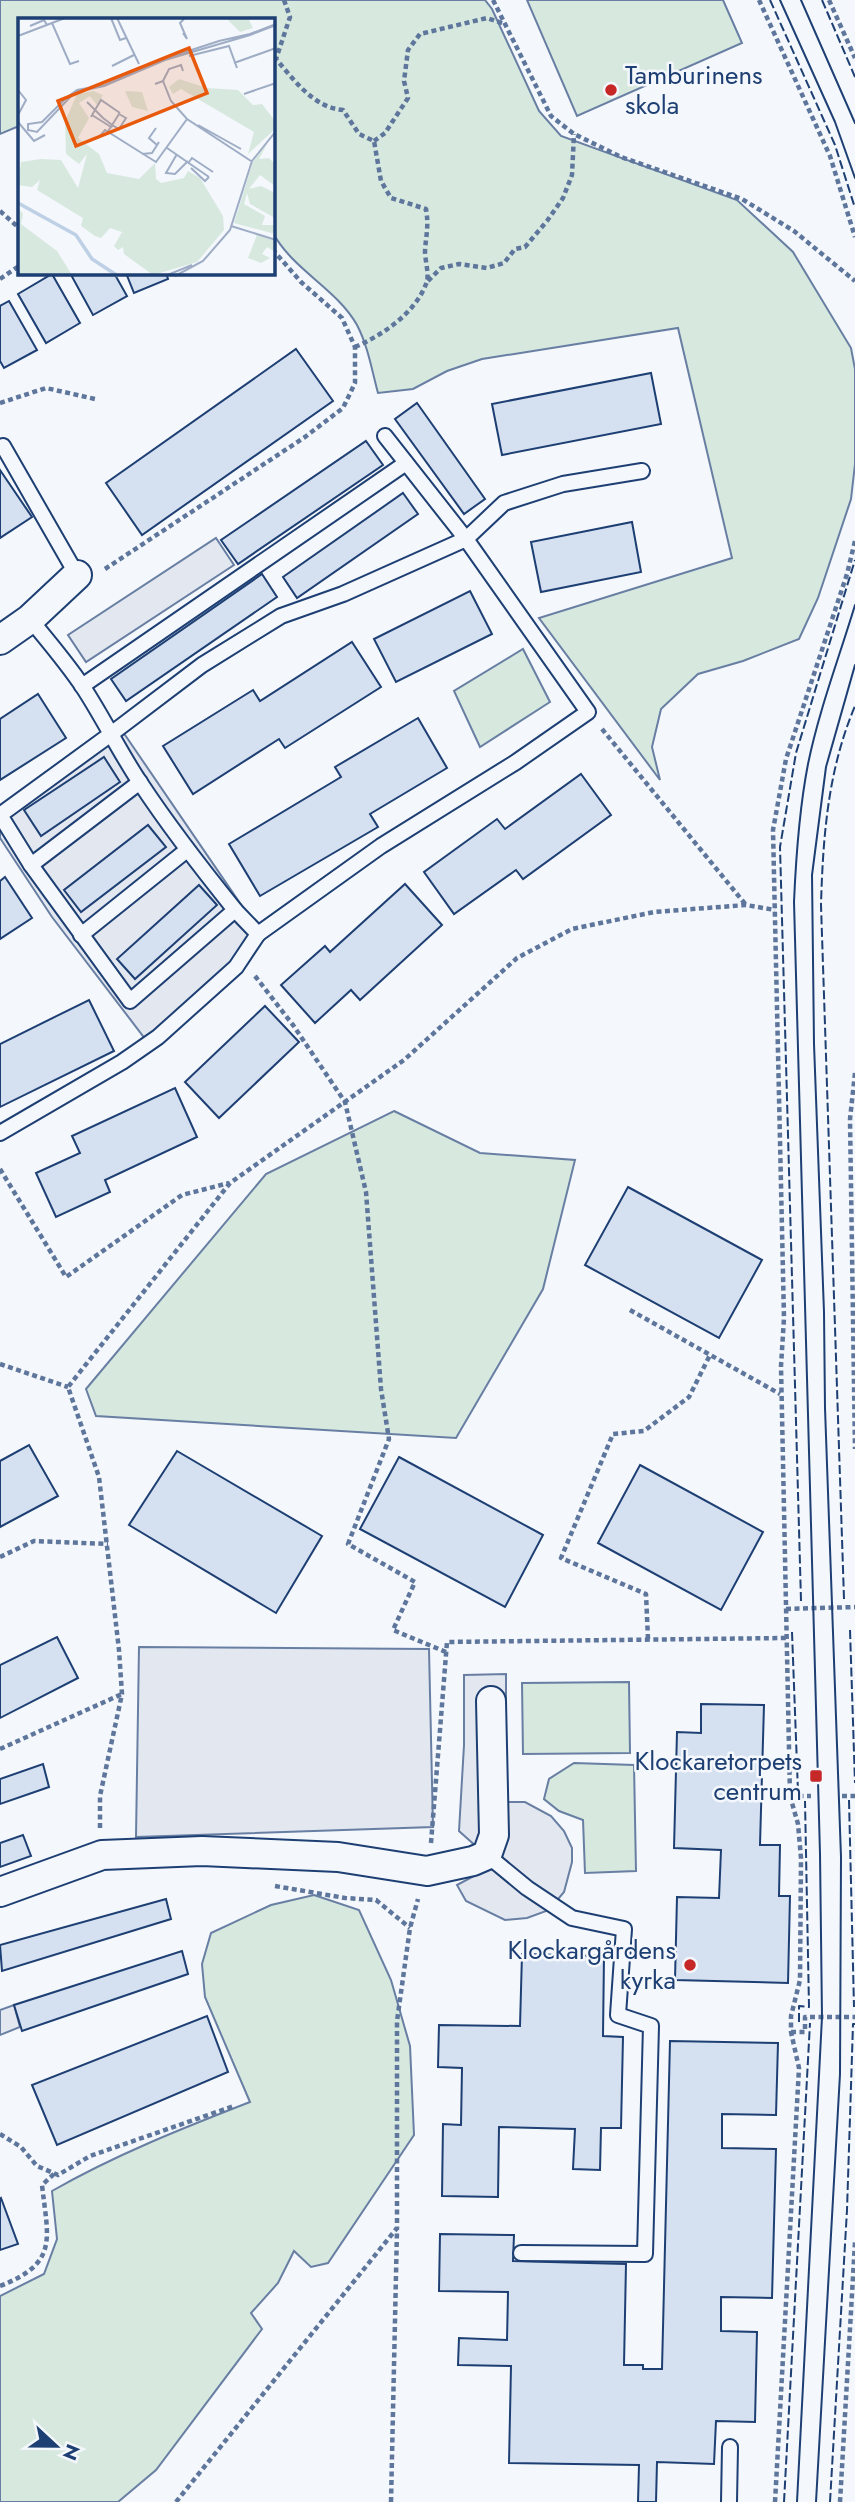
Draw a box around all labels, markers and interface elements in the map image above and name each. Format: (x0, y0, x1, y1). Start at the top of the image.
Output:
inset map (18, 18, 275, 275)
place label: Tamburinens skola (625, 56, 763, 124)
marker: Tamburinens skola (603, 82, 619, 98)
place label: Klockaretorpets centrum (635, 1742, 802, 1810)
marker: Klockaretorpets centrum (808, 1768, 824, 1784)
place label: Klockargårdens kyrka (508, 1931, 676, 1999)
marker: Klockargårdens kyrka (682, 1957, 698, 1973)
north arrow (21, 2411, 91, 2481)
text: N (56, 2440, 87, 2464)

